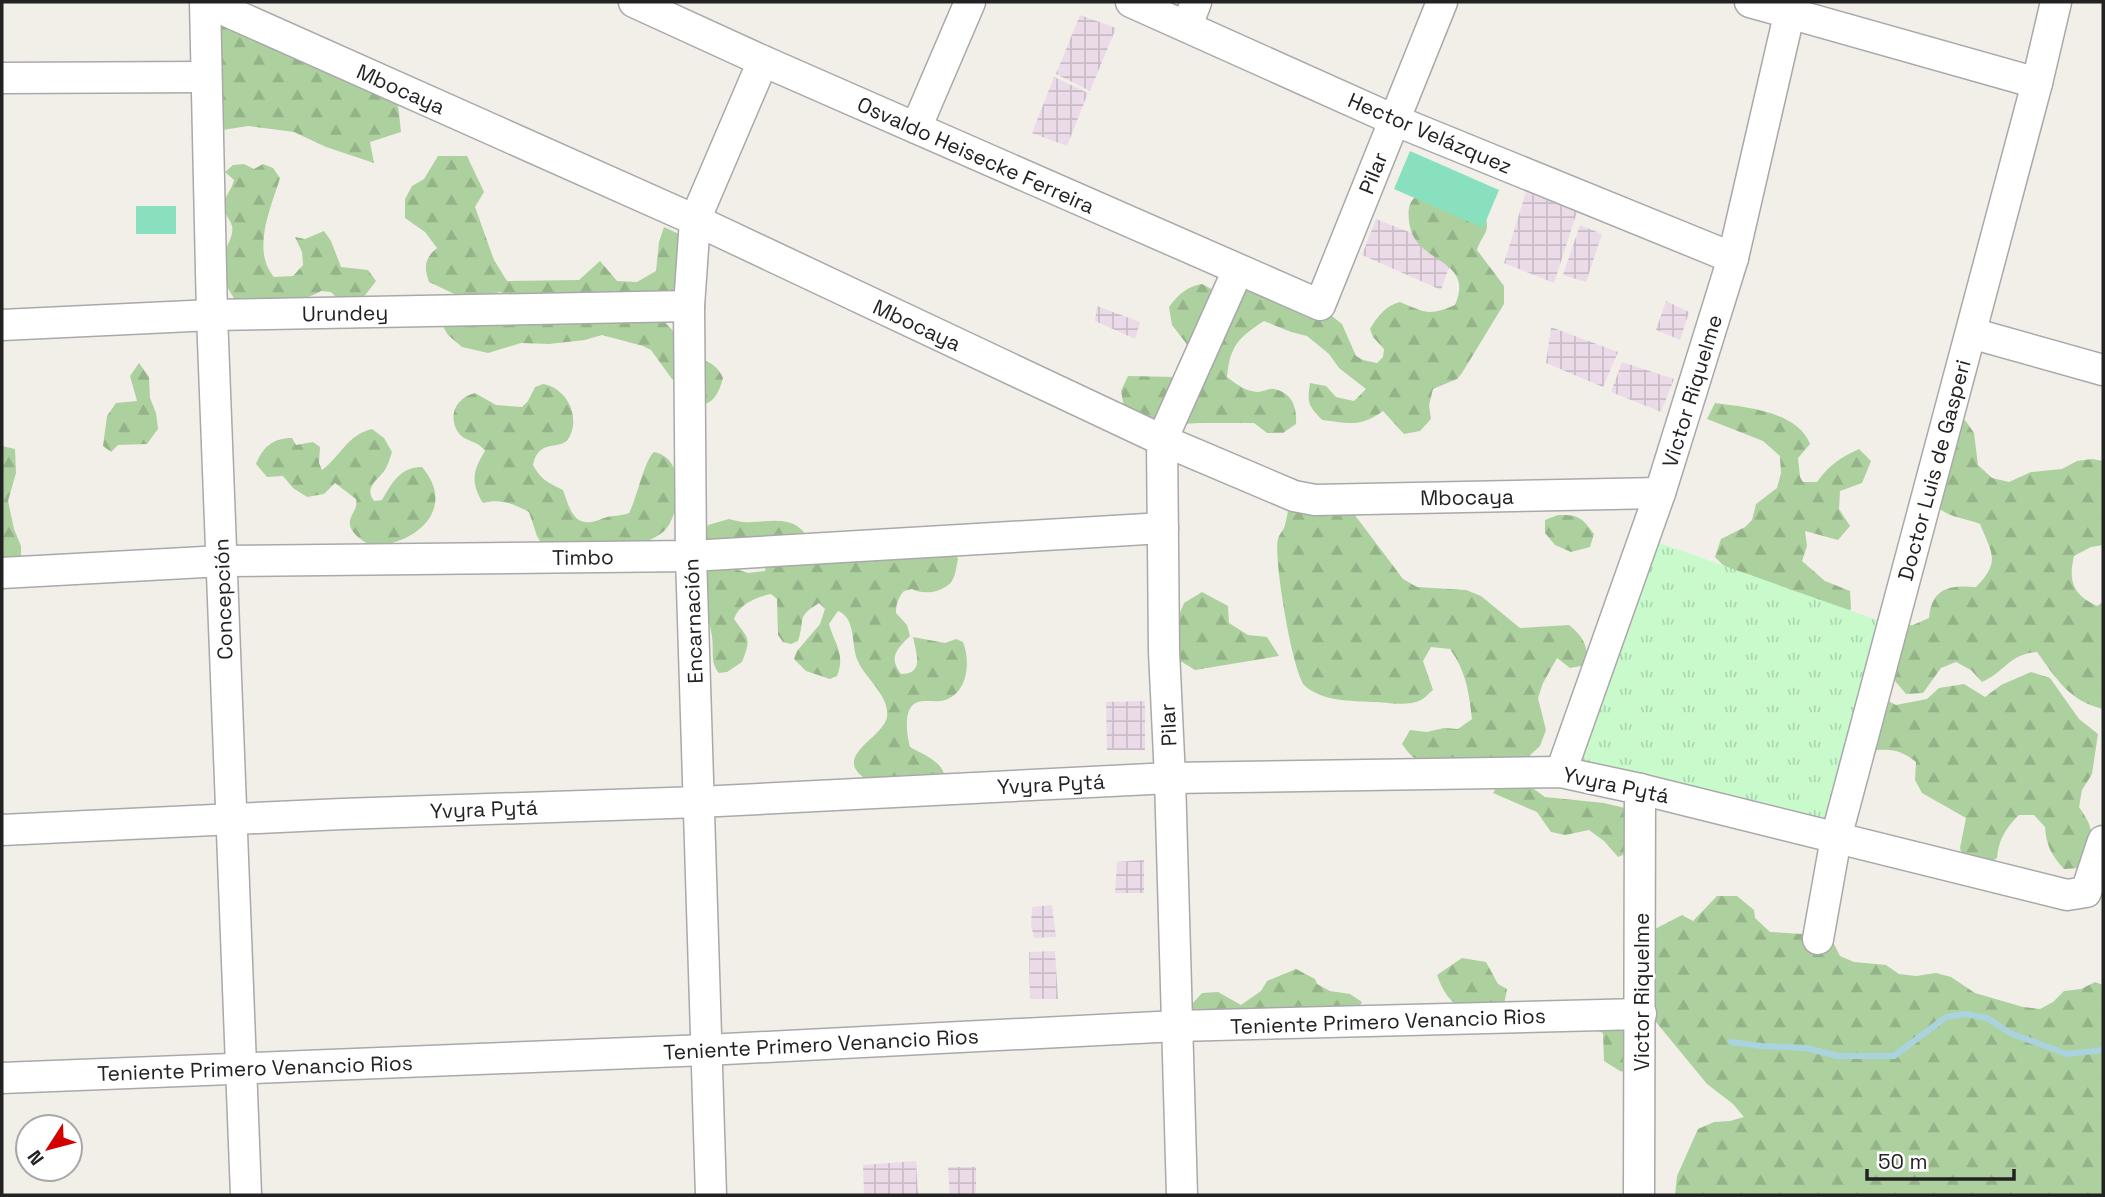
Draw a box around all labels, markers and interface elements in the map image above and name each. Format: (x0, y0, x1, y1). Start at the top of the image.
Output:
street label: Mbocaya (353, 58, 449, 120)
street label: Hector Velázquez (1344, 86, 1516, 180)
street label: Osvaldo Heisecke Ferreira (853, 90, 1099, 220)
street label: Pilar (1352, 148, 1394, 198)
street label: Mbocaya (869, 293, 965, 357)
street label: Urundey (302, 299, 388, 327)
street label: Victor Riquelme (1656, 311, 1728, 471)
street label: Doctor Luis de Gasperi (1891, 357, 1977, 583)
street label: Mbocaya (1420, 483, 1514, 511)
street label: Concepción (207, 538, 239, 660)
street label: Timbo (552, 543, 614, 571)
street label: Encarnación (677, 558, 709, 684)
street label: Pilar (1153, 703, 1183, 747)
street label: Yvyra Pytá (1560, 761, 1672, 809)
street label: Yvyra Pytá (996, 768, 1106, 800)
street label: Yvyra Pytá (430, 794, 538, 824)
street label: Victor Riquelme (1628, 913, 1655, 1071)
street label: Teniente Primero Venancio Rios (1230, 1002, 1546, 1040)
street label: Teniente Primero Venancio Rios (663, 1022, 979, 1066)
street label: Teniente Primero Venancio Rios (97, 1049, 413, 1087)
north arrow (14, 1113, 84, 1183)
scale bar (1867, 1138, 2014, 1182)
text: N (22, 1145, 50, 1170)
text: 50 m (1878, 1148, 1928, 1175)

